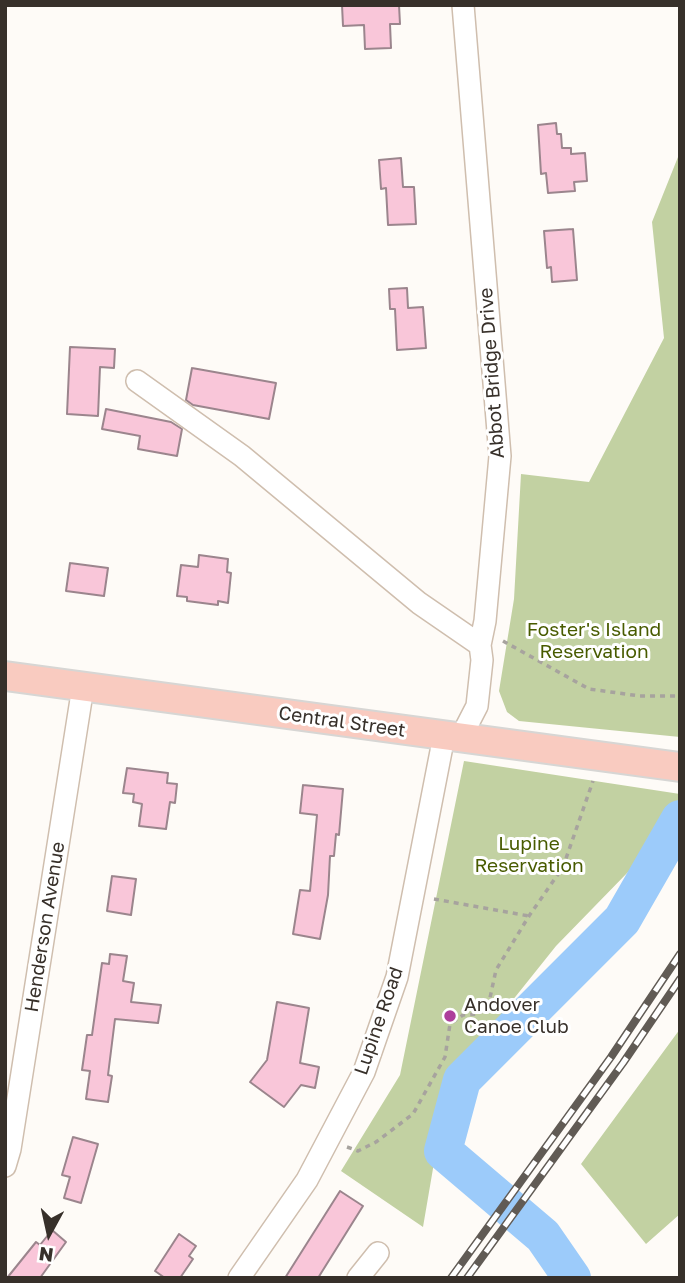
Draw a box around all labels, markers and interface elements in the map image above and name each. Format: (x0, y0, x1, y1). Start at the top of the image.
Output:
street label: Abbot Bridge Drive (475, 287, 509, 459)
park label: Foster's Island Reservation (527, 619, 661, 663)
street label: Central Street (277, 702, 407, 742)
park label: Lupine Reservation (474, 833, 584, 877)
street label: Henderson Avenue (20, 840, 70, 1014)
street label: Lupine Road (350, 964, 408, 1078)
place label: Andover Canoe Club (464, 994, 569, 1038)
marker: Andover Canoe Club (442, 1008, 458, 1024)
north arrow (14, 1199, 84, 1269)
text: N (37, 1243, 55, 1268)

